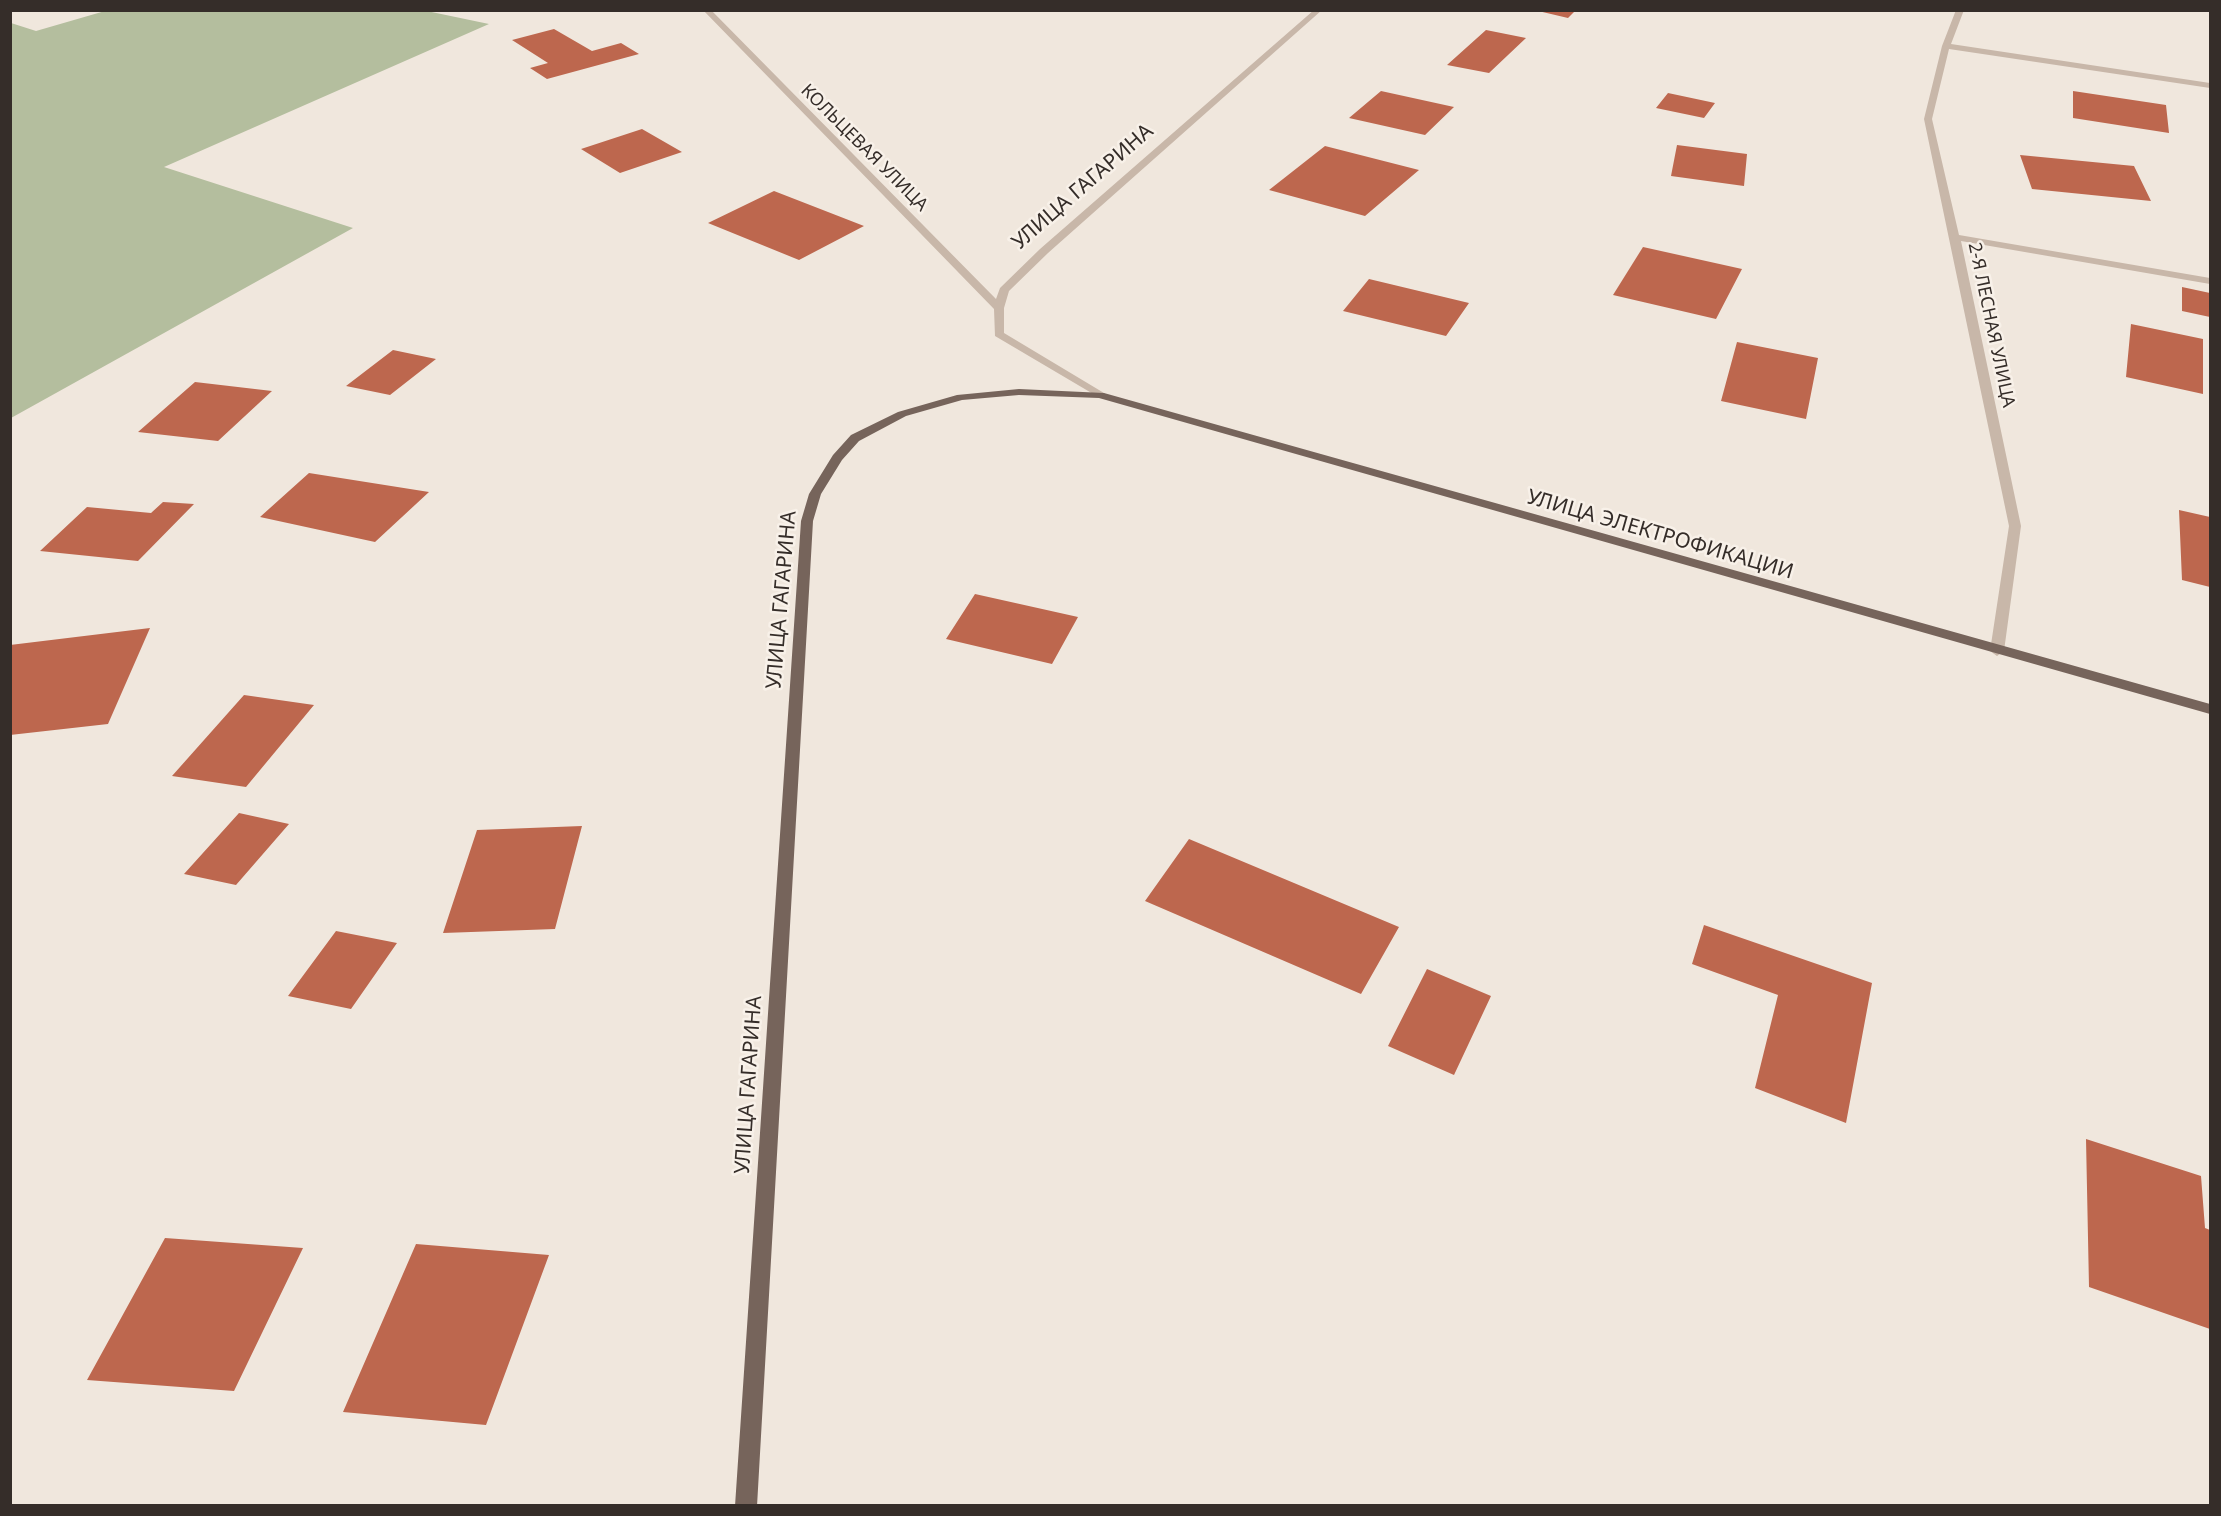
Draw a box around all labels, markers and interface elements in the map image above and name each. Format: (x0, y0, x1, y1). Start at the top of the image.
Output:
street label: КОЛЬЦЕВАЯ УЛИЦА (796, 80, 932, 216)
street label: УЛИЦА ГАГАРИНА (1007, 119, 1159, 255)
street label: 2-Я ЛЕСНАЯ УЛИЦА (1963, 241, 2019, 409)
street label: УЛИЦА ЭЛЕКТРОФИКАЦИИ (1524, 485, 1796, 585)
street label: УЛИЦА ГАГАРИНА (762, 510, 802, 690)
street label: УЛИЦА ГАГАРИНА (730, 995, 768, 1175)

